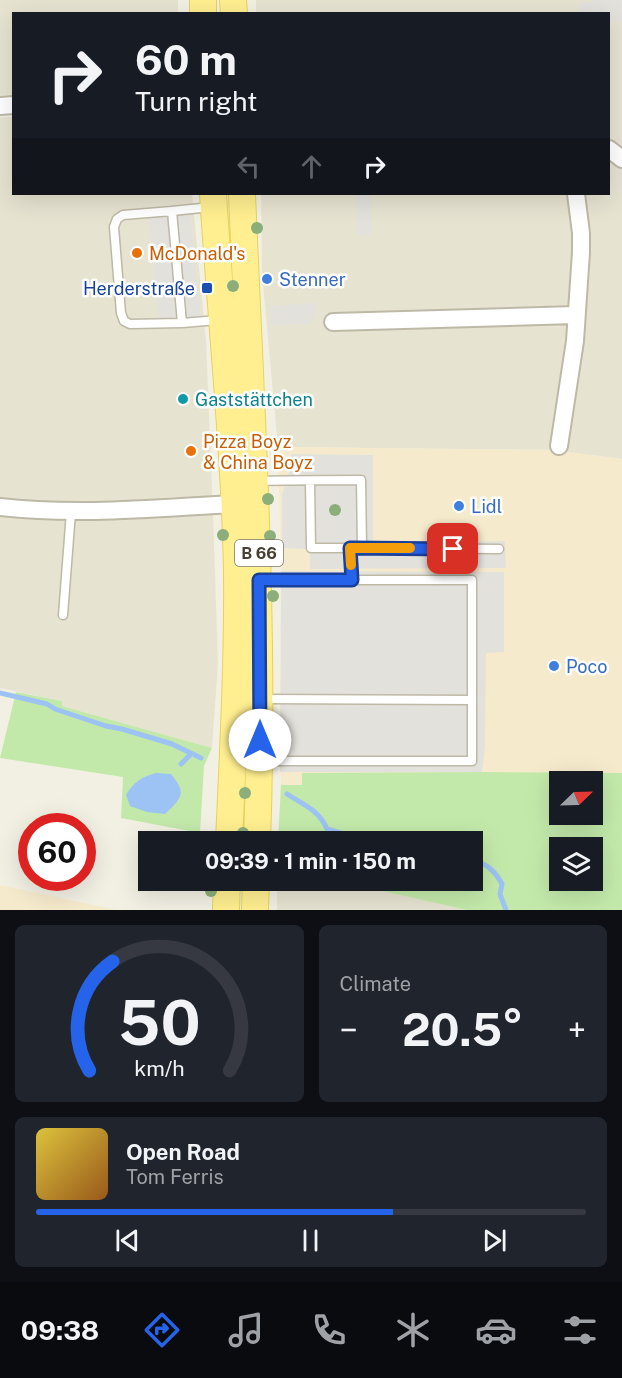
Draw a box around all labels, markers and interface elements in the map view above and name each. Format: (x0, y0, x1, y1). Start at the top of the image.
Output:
text: 60 m (135, 35, 237, 84)
icon: right (36, 36, 114, 114)
text: Turn right (135, 85, 258, 117)
icon: left (232, 150, 265, 183)
icon: ahead (295, 150, 328, 183)
icon: right (358, 150, 391, 183)
place label: McDonald's (149, 243, 245, 264)
marker: McDonald's (130, 246, 144, 260)
place label: Stenner (279, 269, 346, 290)
marker: Stenner (260, 272, 274, 286)
place label: Herderstraße (83, 278, 195, 299)
marker: Herderstraße (200, 281, 214, 295)
place label: Gaststättchen (195, 389, 313, 410)
marker: Gaststättchen (176, 392, 190, 406)
place label: Pizza Boyz & China Boyz (203, 431, 313, 473)
marker: Pizza Boyz & China Boyz (184, 444, 198, 458)
place label: Lidl (471, 496, 502, 517)
marker: Lidl (452, 499, 466, 513)
pin (427, 523, 478, 574)
icon: arrive (436, 532, 469, 565)
road number: B 66 (235, 540, 283, 566)
place label: Poco (566, 656, 607, 677)
marker: Poco (547, 659, 561, 673)
position arrow (228, 708, 292, 772)
north arrow (549, 771, 603, 825)
map controls (549, 771, 603, 891)
speed limit sign: 60 (18, 813, 96, 891)
button: layers (549, 837, 603, 891)
text: 09:39 · 1 min · 150 m (205, 848, 416, 874)
text: Climate (340, 972, 411, 996)
text: 50 (118, 986, 200, 1059)
text: 20.5° (402, 1003, 523, 1056)
text: − (340, 1011, 358, 1049)
text: + (568, 1011, 586, 1049)
text: km/h (134, 1056, 184, 1081)
text: Open Road (126, 1139, 240, 1165)
text: Tom Ferris (126, 1165, 224, 1189)
icon: previous (111, 1224, 144, 1257)
icon: pause (294, 1224, 327, 1257)
icon: next (478, 1224, 511, 1257)
icon: directions (141, 1309, 183, 1351)
icon: music (225, 1309, 267, 1351)
icon: phone (308, 1309, 350, 1351)
icon: climate (392, 1309, 434, 1351)
icon: car (475, 1309, 517, 1351)
icon: filters (559, 1309, 601, 1351)
text: 09:38 (21, 1314, 99, 1346)

